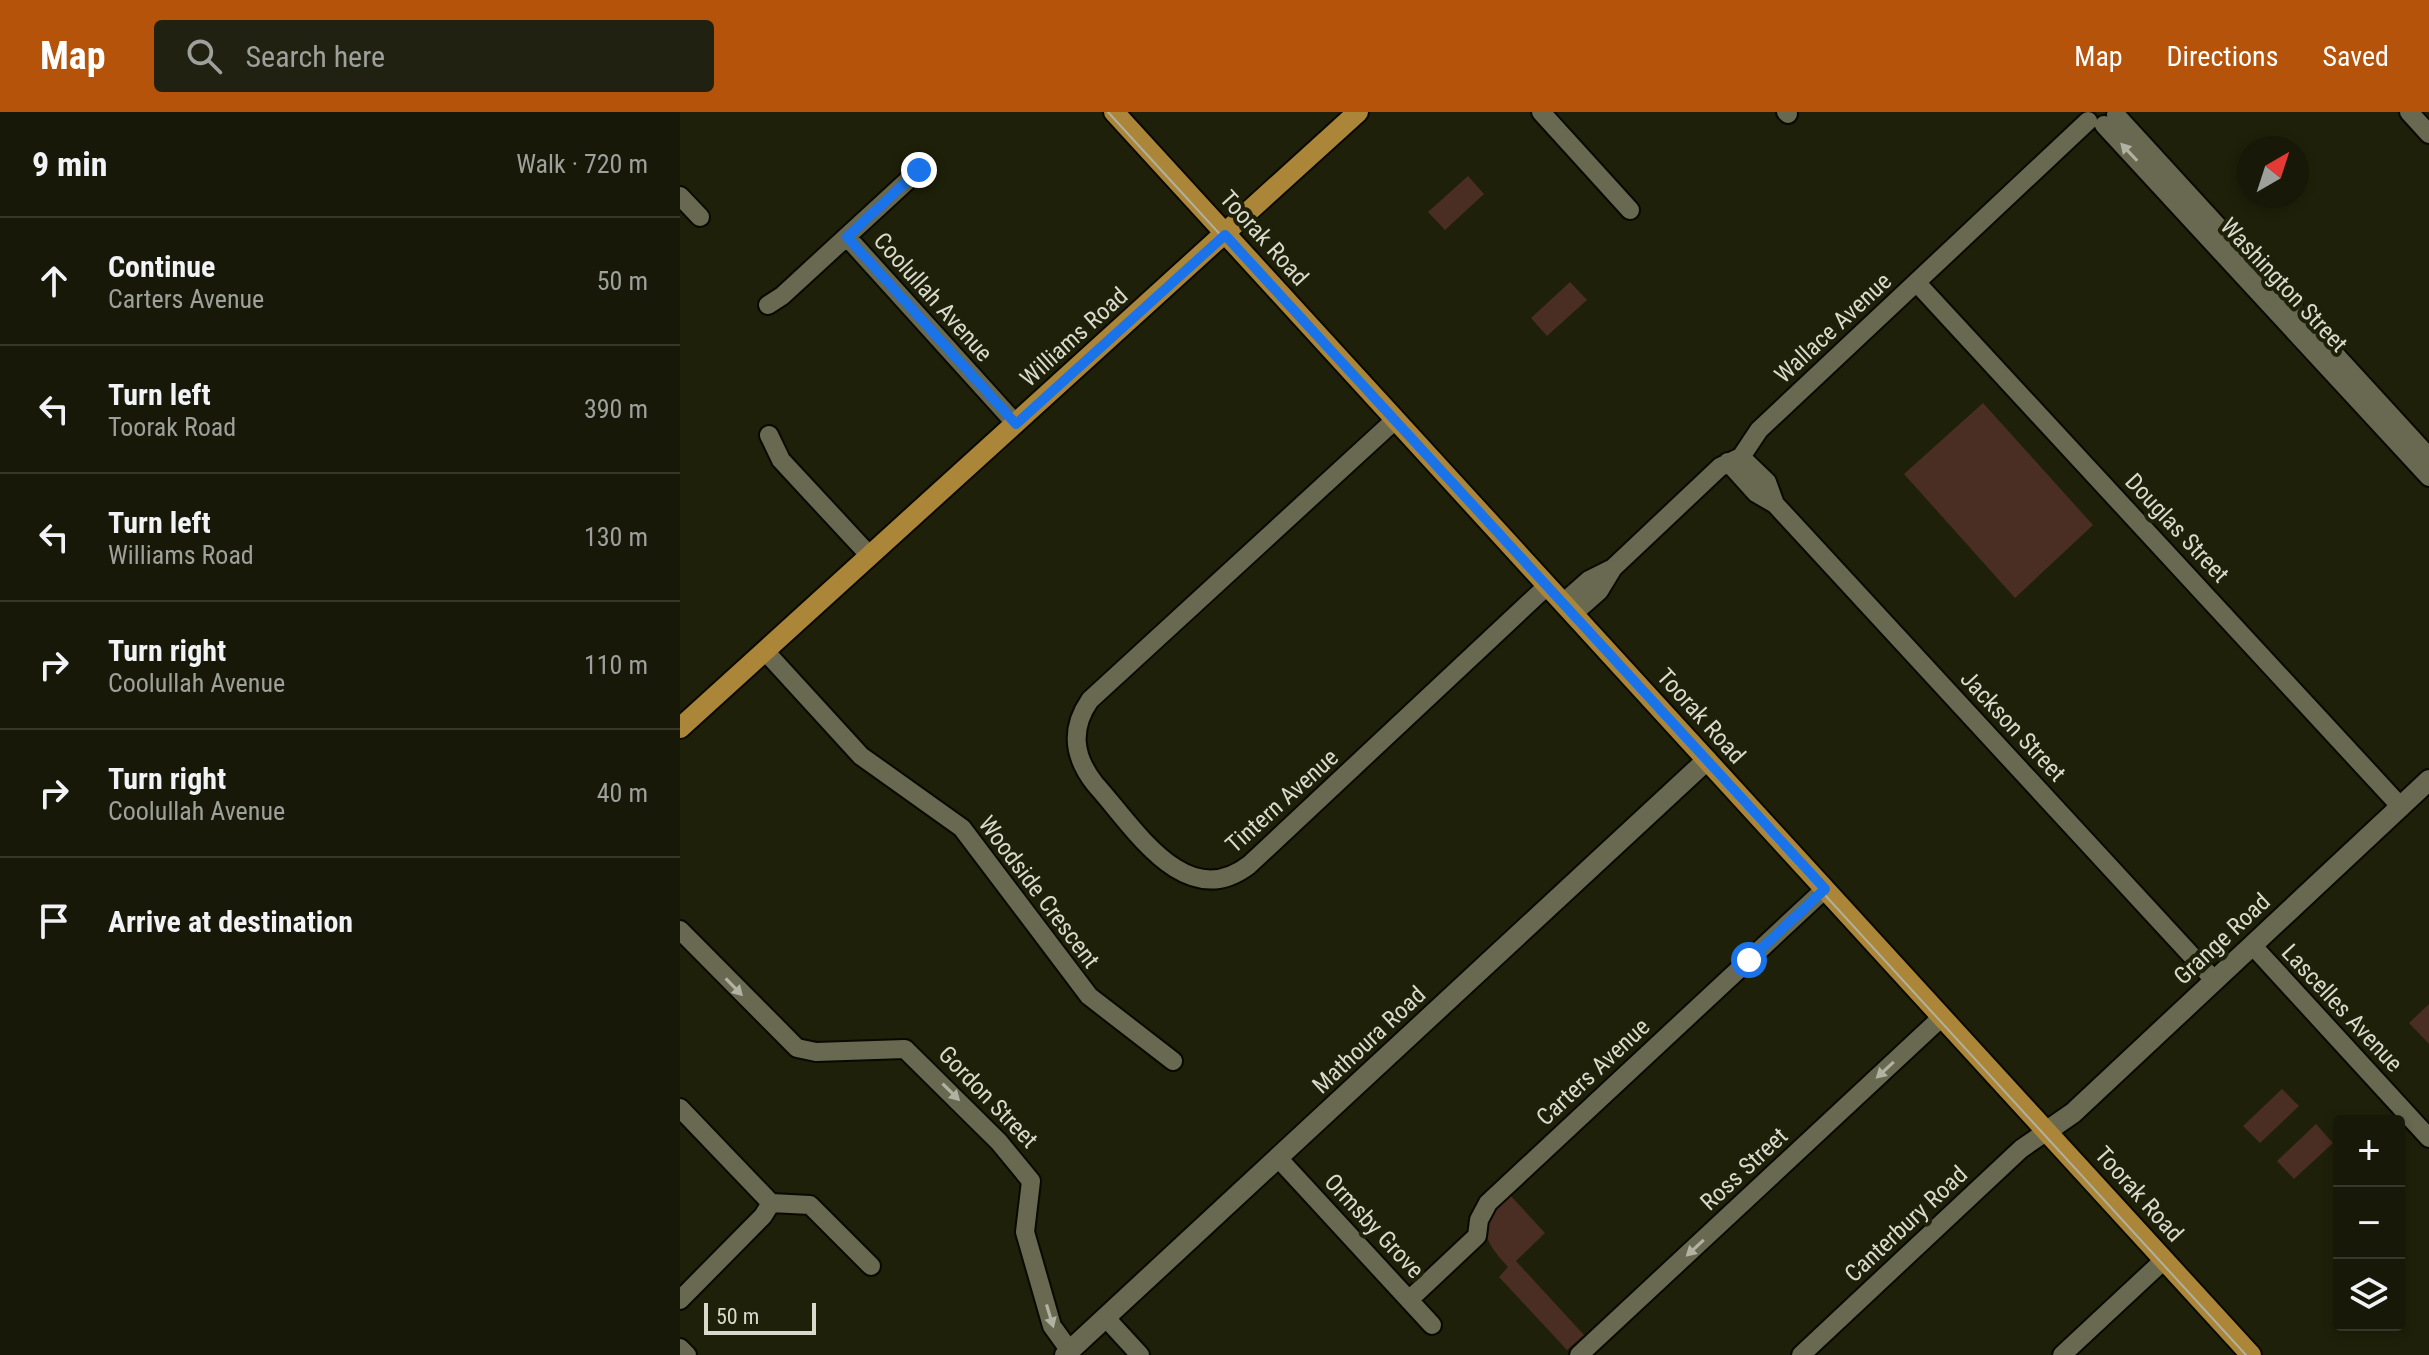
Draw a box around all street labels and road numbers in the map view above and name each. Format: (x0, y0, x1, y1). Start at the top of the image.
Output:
street label: Toorak Road (1214, 185, 1314, 291)
street label: Washington Street (2215, 212, 2353, 358)
street label: Coolullah Avenue (868, 227, 998, 367)
street label: Wallace Avenue (1769, 267, 1897, 389)
street label: Williams Road (1015, 282, 1133, 392)
street label: Douglas Street (2119, 468, 2235, 588)
street label: Toorak Road (1651, 663, 1751, 769)
street label: Jackson Street (1955, 665, 2071, 787)
street label: Tintern Avenue (1220, 743, 1344, 859)
street label: Woodside Crescent (973, 810, 1105, 974)
street label: Grange Road (2168, 888, 2276, 990)
street label: Lascelles Avenue (2276, 938, 2408, 1078)
street label: Mathoura Road (1307, 981, 1431, 1099)
street label: Carters Avenue (1531, 1013, 1655, 1131)
street label: Gordon Street (933, 1040, 1043, 1154)
street label: Ross Street (1695, 1122, 1793, 1216)
street label: Toorak Road (2089, 1141, 2189, 1247)
street label: Canterbury Road (1839, 1160, 1973, 1288)
street label: Ormsby Grove (1319, 1168, 1429, 1284)

